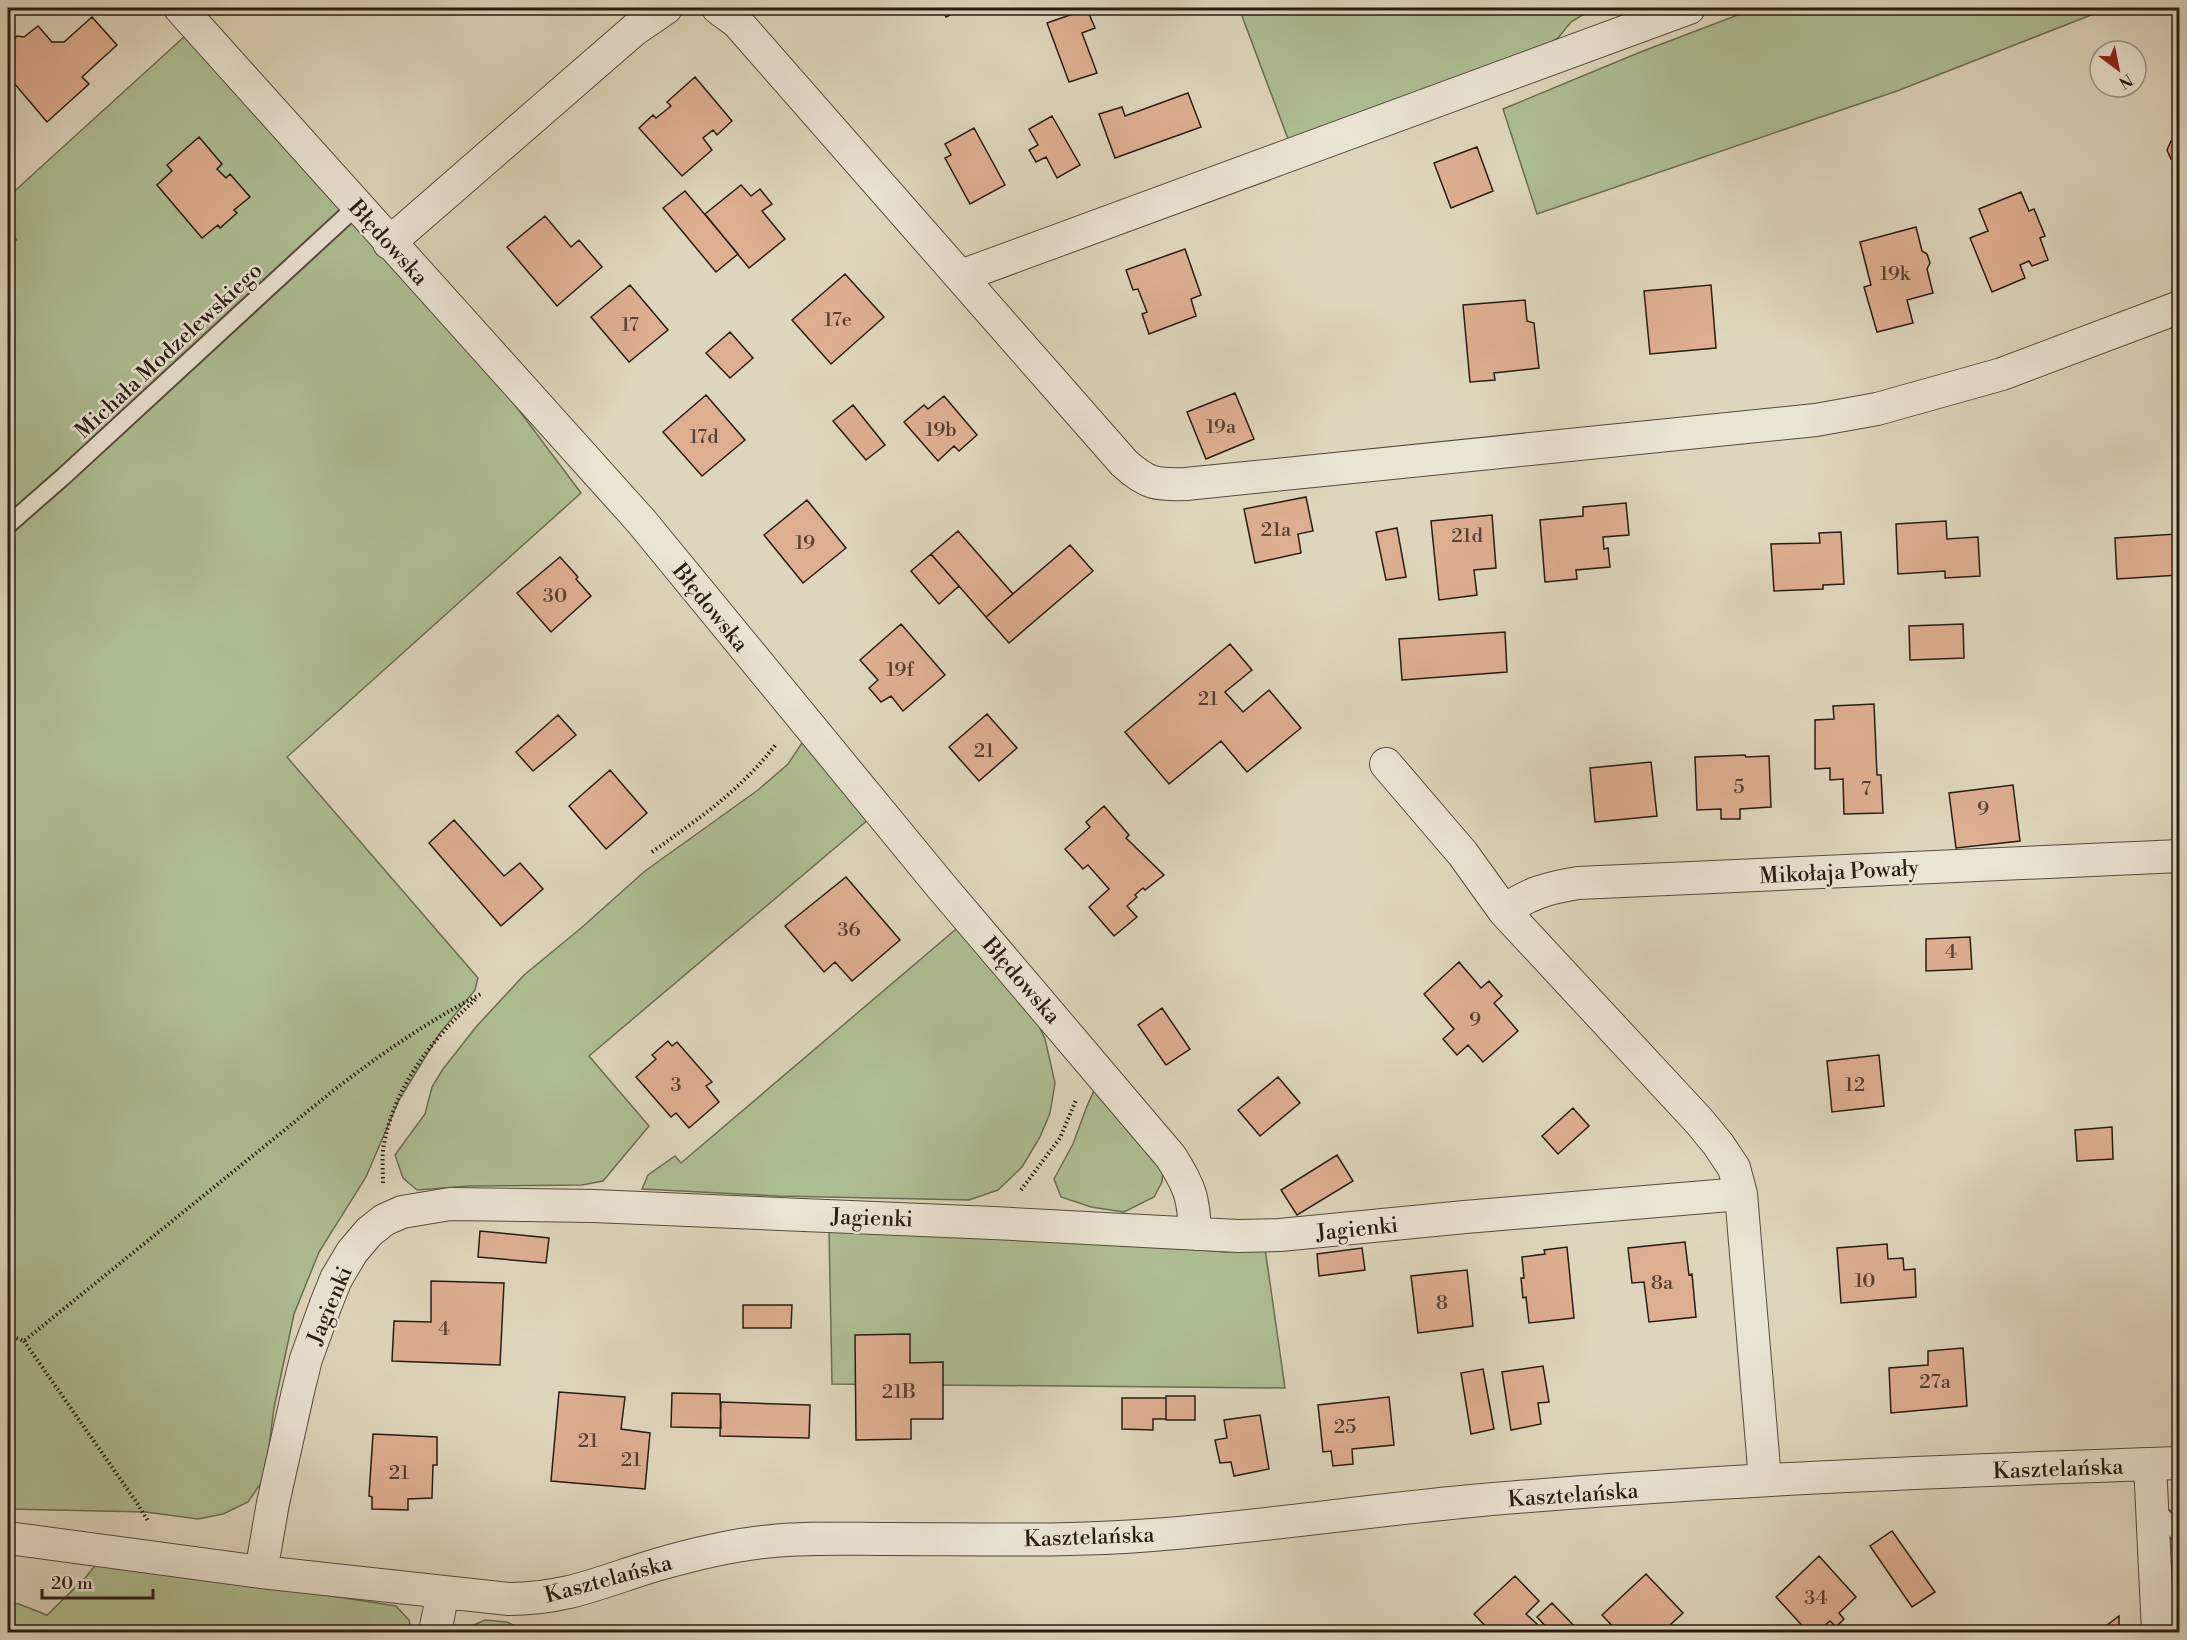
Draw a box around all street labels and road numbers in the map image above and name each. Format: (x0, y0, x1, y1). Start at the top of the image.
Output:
street label: Błędowska (342, 194, 434, 292)
street label: Michała Modzelewskiego (70, 257, 268, 445)
street label: Błędowska (665, 557, 754, 658)
street label: Mikołaja Powały (1759, 855, 1920, 890)
street label: Błędowska (975, 931, 1066, 1030)
street label: Jagienki (829, 1204, 913, 1233)
street label: Jagienki (1314, 1212, 1399, 1247)
street label: Jagienki (302, 1263, 359, 1350)
street label: Kasztelańska (1992, 1454, 2125, 1485)
street label: Kasztelańska (1507, 1477, 1640, 1514)
street label: Kasztelańska (1023, 1522, 1156, 1553)
street label: Kasztelańska (542, 1549, 676, 1609)

